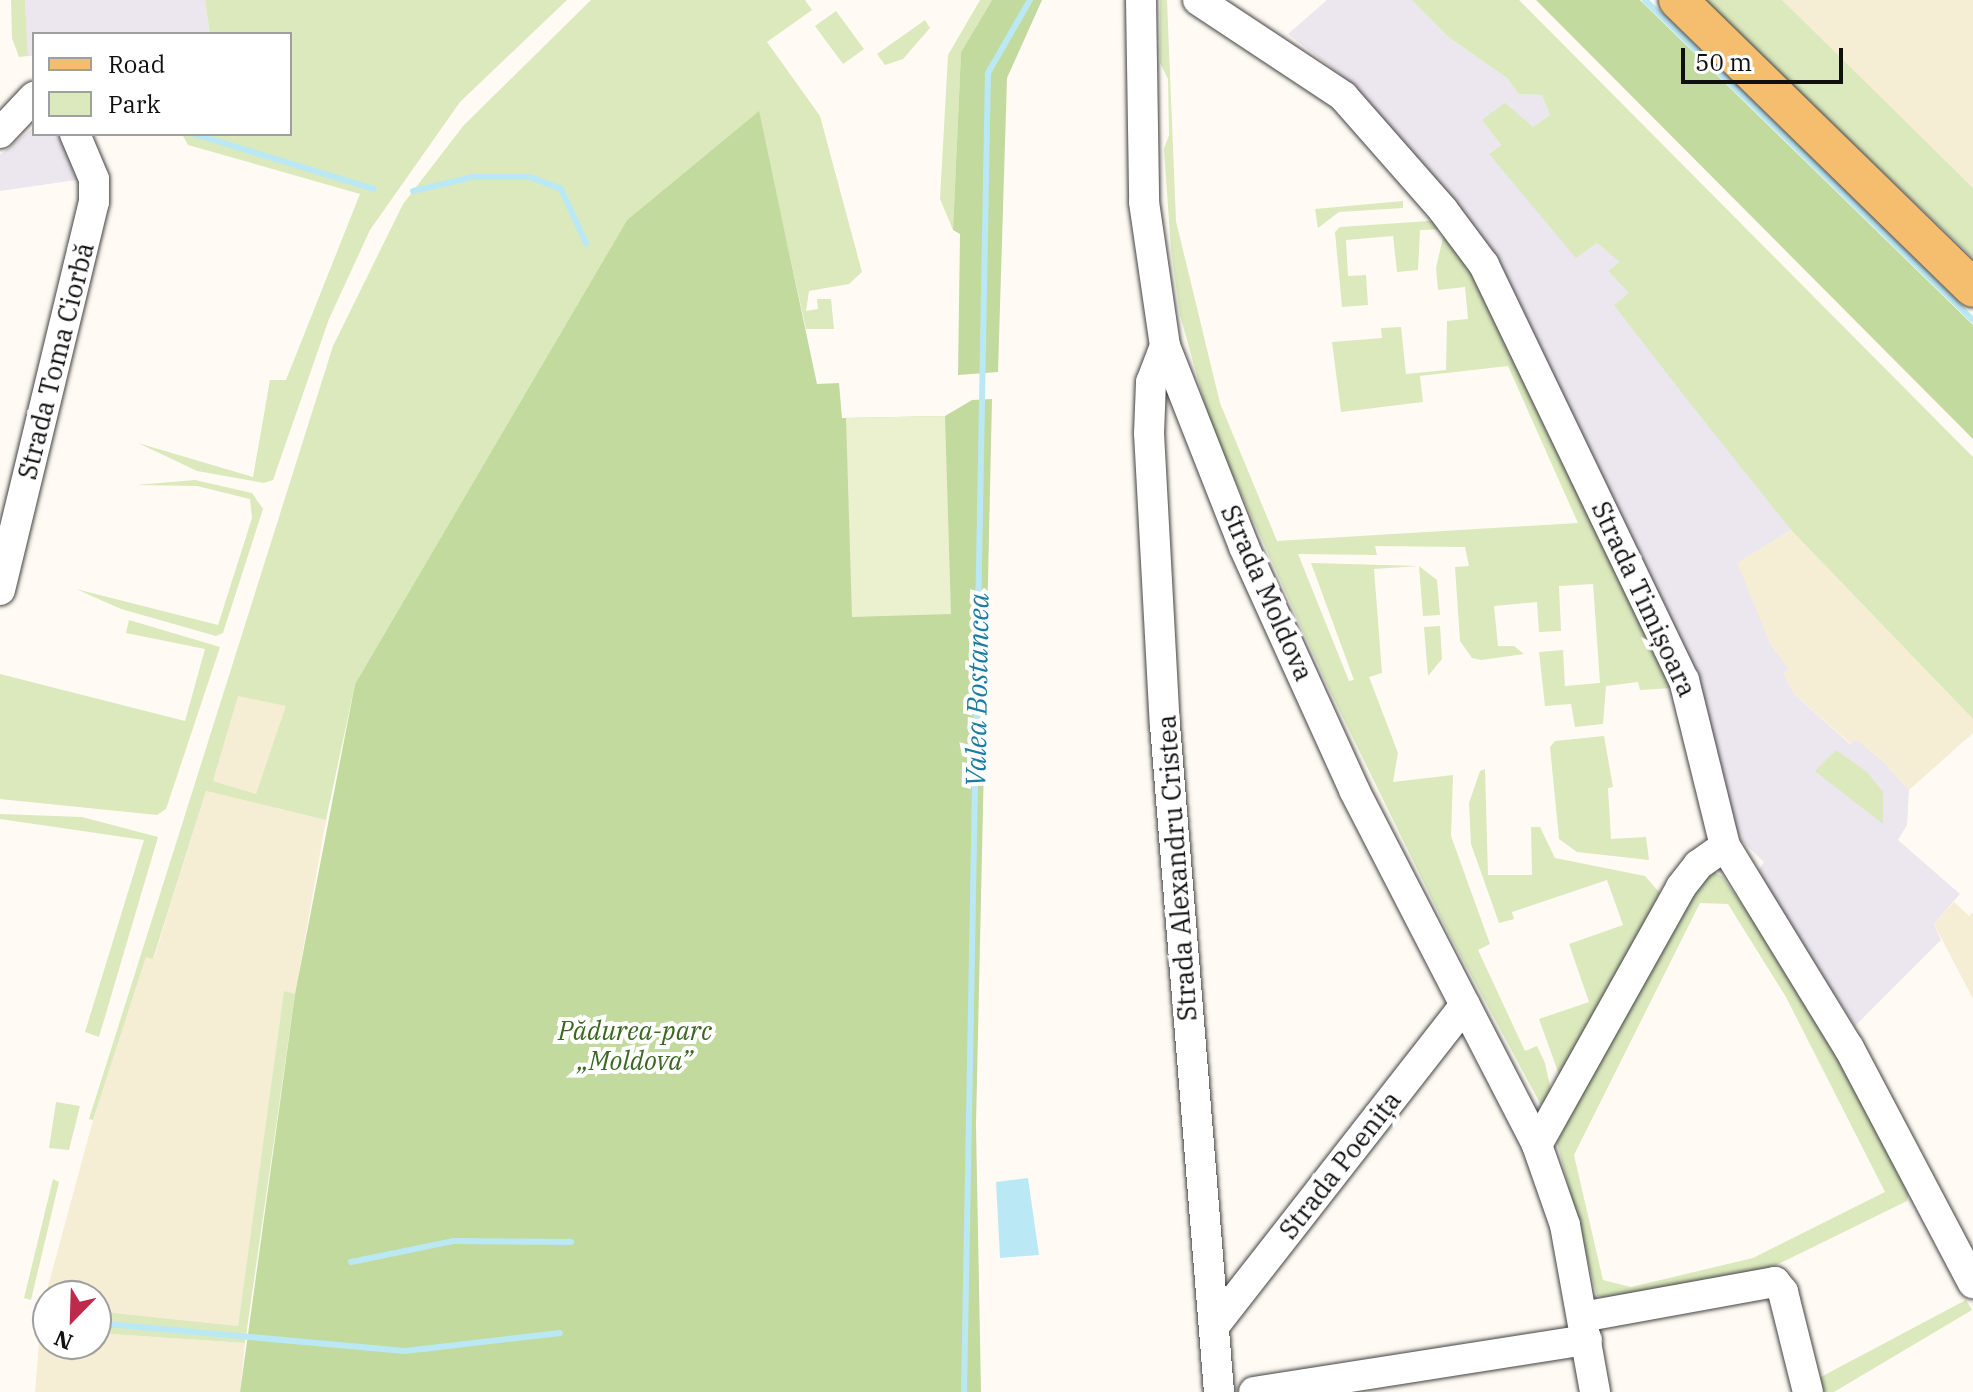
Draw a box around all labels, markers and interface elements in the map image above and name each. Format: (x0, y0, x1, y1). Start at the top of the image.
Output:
legend (32, 32, 292, 136)
scale bar (1685, 32, 1847, 82)
text: 50 m (1695, 46, 1752, 78)
text: Road (108, 48, 165, 80)
text: Park (108, 88, 160, 120)
street label: Strada Toma Ciorbă (11, 239, 101, 483)
street label: Strada Timișoara (1585, 496, 1703, 702)
street label: Strada Moldova (1214, 500, 1320, 686)
water label: Valea Bostancea (959, 593, 995, 787)
street label: Strada Alexandru Cristea (1151, 714, 1203, 1022)
park label: Pădurea-parc „Moldova” (558, 1015, 712, 1076)
street label: Strada Poenița (1273, 1085, 1407, 1245)
north arrow (32, 1280, 112, 1360)
text: N (50, 1324, 77, 1357)

